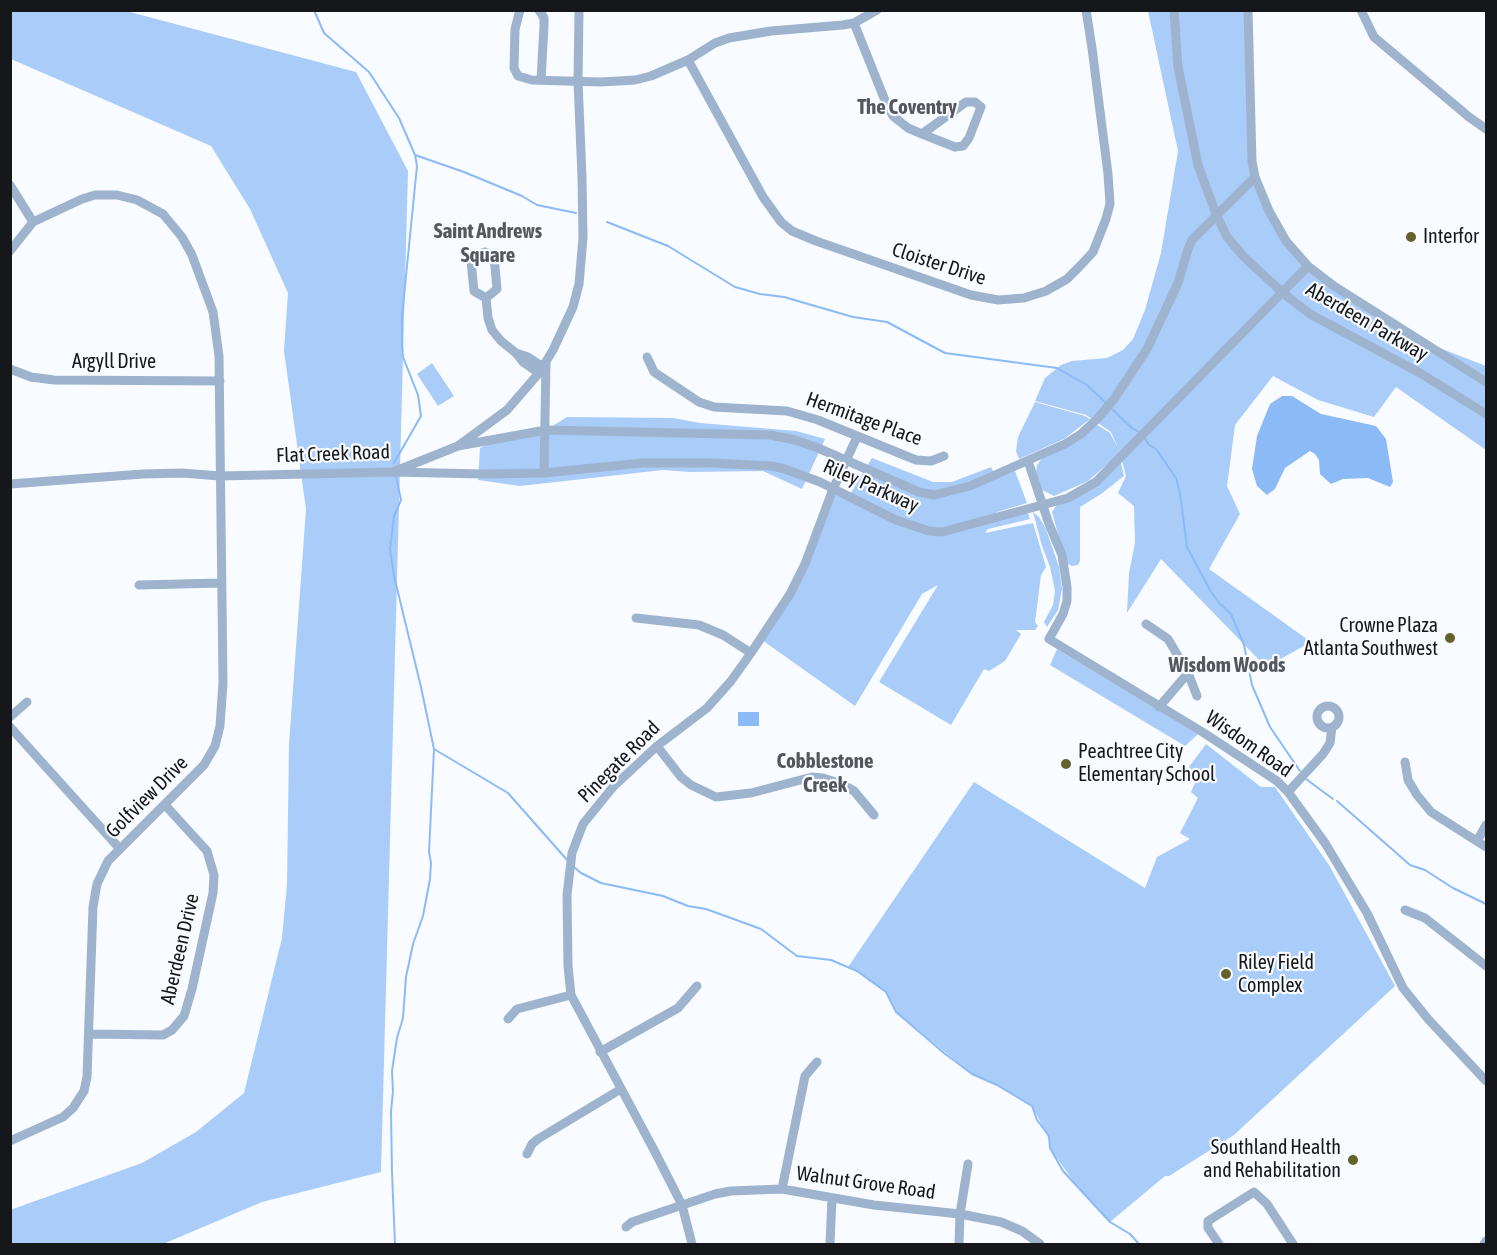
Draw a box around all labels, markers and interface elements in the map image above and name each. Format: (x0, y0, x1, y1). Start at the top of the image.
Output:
district label: The Coventry (857, 94, 957, 120)
district label: Saint Andrews Square (434, 218, 542, 268)
place label: Interfor (1423, 225, 1479, 249)
marker: Interfor (1404, 230, 1418, 244)
street label: Cloister Drive (889, 238, 989, 290)
street label: Aberdeen Parkway (1302, 277, 1432, 367)
street label: Argyll Drive (72, 350, 156, 374)
street label: Hermitage Place (803, 387, 925, 451)
street label: Flat Creek Road (276, 440, 390, 468)
street label: Riley Parkway (819, 454, 923, 518)
place label: Crowne Plaza Atlanta Southwest (1304, 614, 1438, 661)
marker: Crowne Plaza Atlanta Southwest (1443, 631, 1457, 645)
district label: Wisdom Woods (1169, 652, 1285, 678)
street label: Wisdom Road (1201, 705, 1297, 783)
street label: Pinegate Road (573, 716, 665, 808)
place label: Peachtree City Elementary School (1078, 740, 1215, 787)
district label: Cobblestone Creek (777, 748, 873, 798)
street label: Golfview Drive (101, 751, 193, 843)
marker: Peachtree City Elementary School (1059, 757, 1073, 771)
street label: Aberdeen Drive (156, 891, 204, 1007)
place label: Riley Field Complex (1238, 951, 1314, 998)
marker: Riley Field Complex (1219, 967, 1233, 981)
place label: Southland Health and Rehabilitation (1203, 1136, 1341, 1183)
marker: Southland Health and Rehabilitation (1346, 1153, 1360, 1167)
street label: Walnut Grove Road (795, 1161, 937, 1205)

